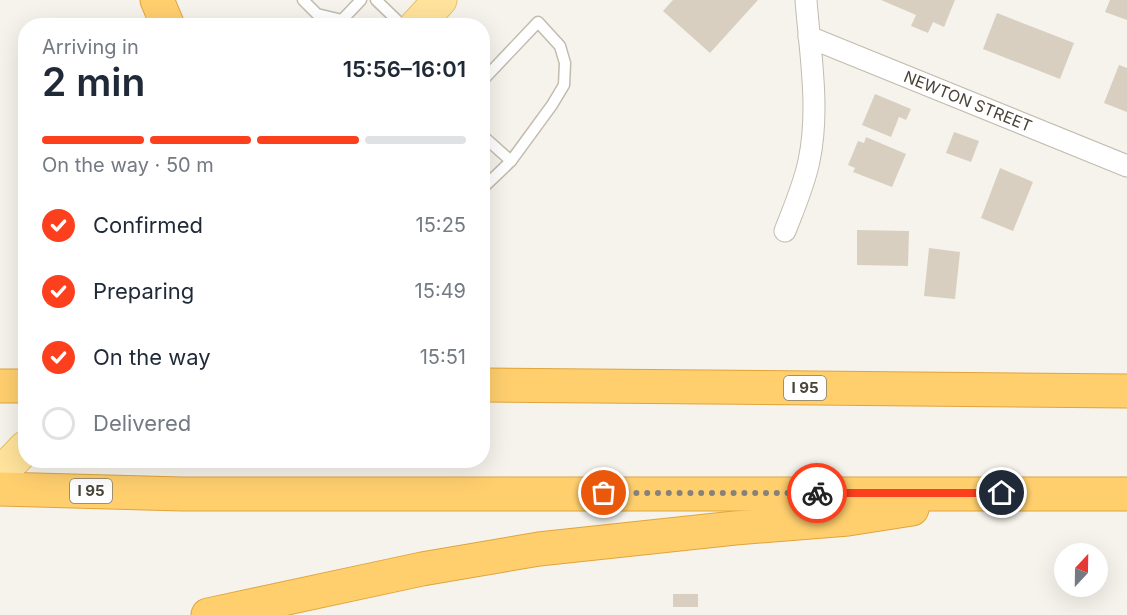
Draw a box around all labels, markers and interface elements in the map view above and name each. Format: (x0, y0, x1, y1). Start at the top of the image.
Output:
text: Arriving in (42, 35, 139, 59)
text: 15:56–16:01 (343, 56, 466, 82)
text: 2 min (42, 58, 145, 105)
street label: NEWTON STREET (901, 66, 1035, 136)
text: On the way · 50 m (42, 153, 214, 177)
icon: check (42, 209, 75, 242)
text: Confirmed (93, 212, 203, 238)
text: 15:25 (416, 213, 466, 237)
icon: check (42, 275, 75, 308)
text: Preparing (93, 278, 194, 304)
text: 15:49 (415, 279, 466, 303)
icon: check (42, 341, 75, 374)
text: On the way (93, 344, 211, 370)
text: 15:51 (420, 345, 466, 369)
road number: I 95 (784, 376, 826, 400)
text: Delivered (93, 410, 191, 436)
courier (787, 463, 847, 523)
pin (578, 467, 629, 518)
pin (976, 467, 1027, 518)
icon: bag (587, 476, 620, 509)
icon: home (985, 476, 1018, 509)
icon: bike (801, 477, 834, 510)
road number: I 95 (70, 479, 112, 503)
north arrow (1054, 543, 1108, 597)
map controls (1054, 543, 1108, 597)

